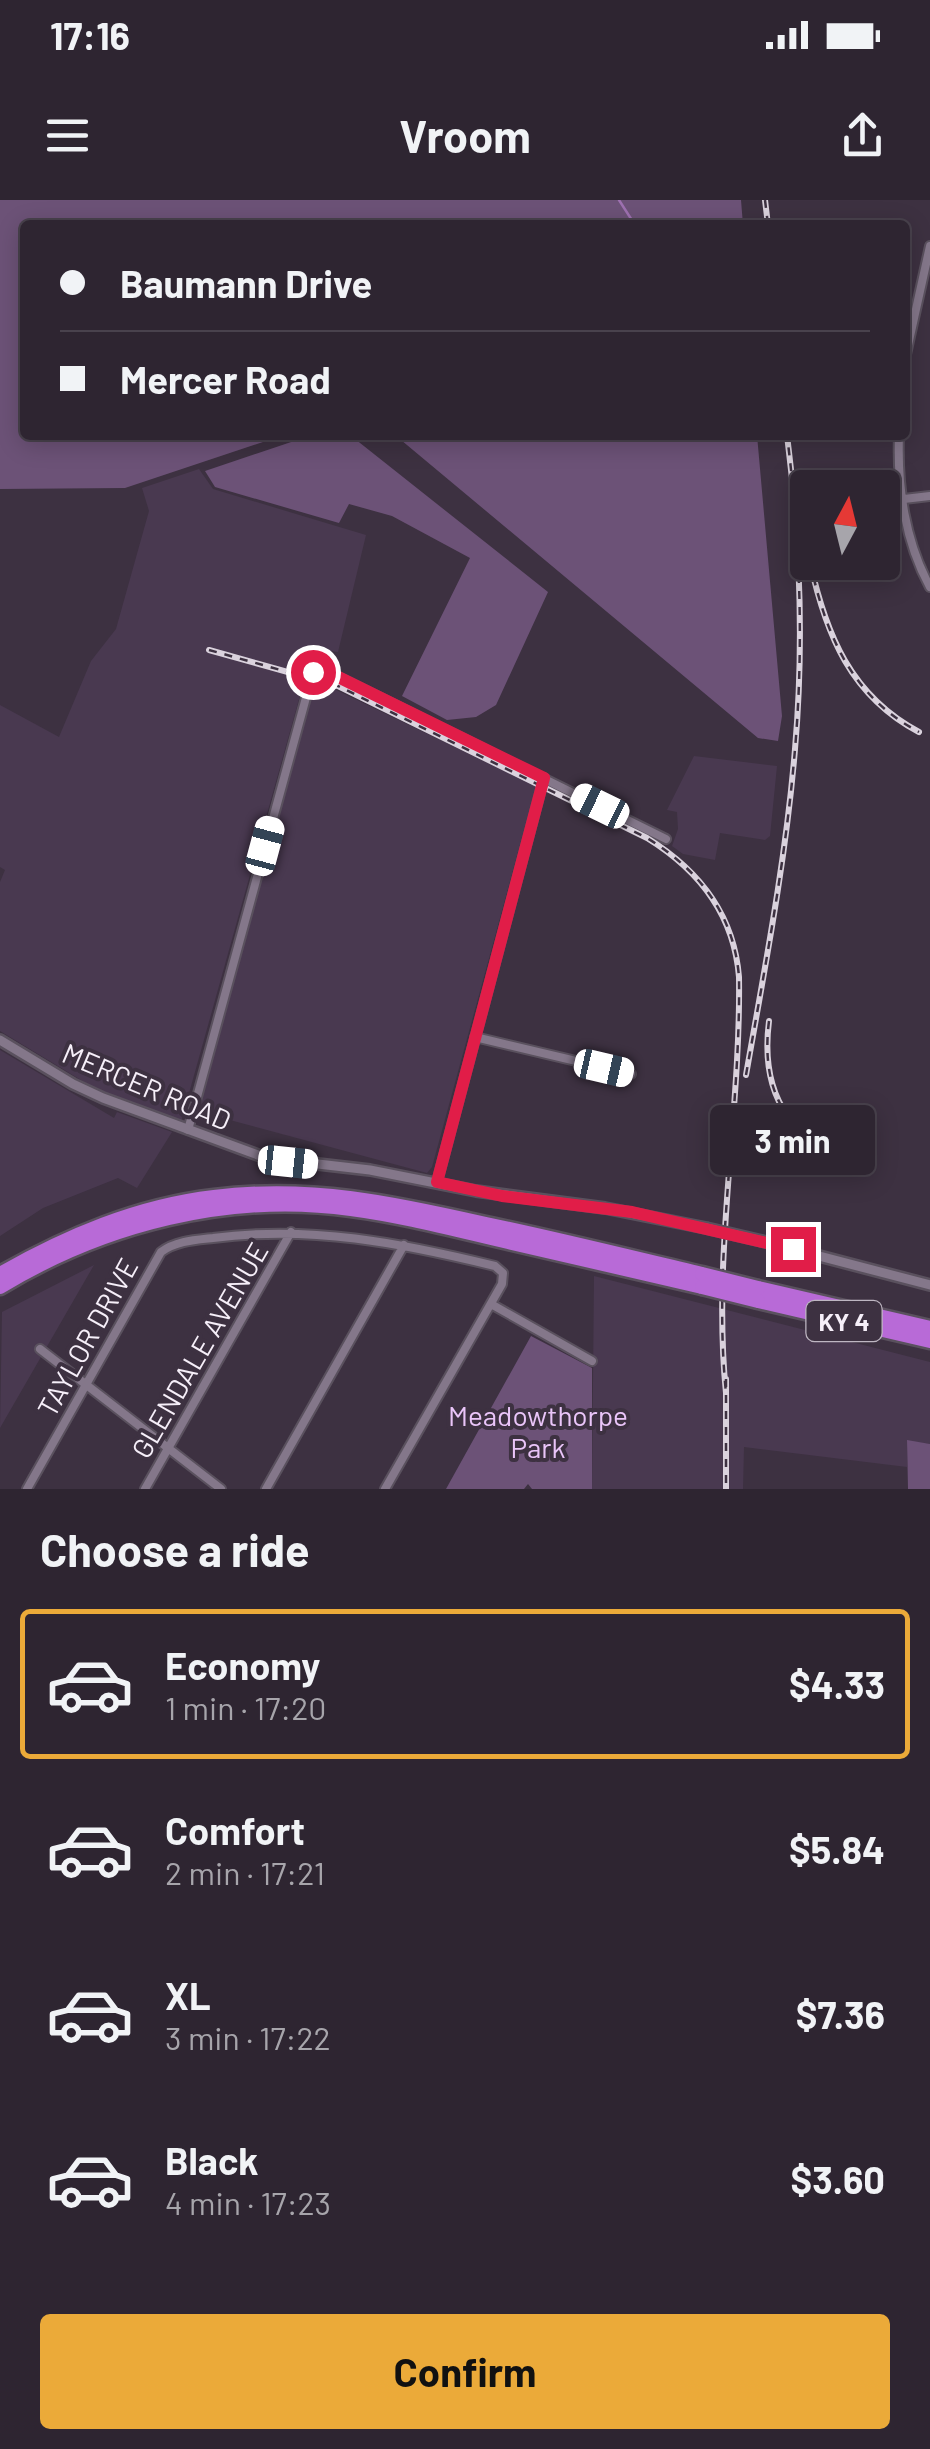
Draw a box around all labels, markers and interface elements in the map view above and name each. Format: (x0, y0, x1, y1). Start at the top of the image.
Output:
text: 17:16 (50, 12, 130, 58)
icon: menu (40, 108, 95, 163)
text: Vroom (399, 108, 531, 162)
icon: share (835, 108, 890, 163)
text: Baumann Drive (120, 260, 372, 306)
text: Mercer Road (120, 356, 331, 402)
north arrow (790, 470, 900, 580)
map controls (790, 470, 900, 580)
route start (291, 650, 336, 695)
car (566, 779, 634, 833)
car (243, 813, 287, 879)
street label: MERCER ROAD (58, 1035, 236, 1137)
car (571, 1047, 637, 1089)
callout: 3 min (710, 1104, 876, 1174)
text: 3 min (754, 1121, 831, 1159)
car (257, 1144, 319, 1180)
route end (771, 1227, 816, 1272)
street label: GLENDALE AVENUE (123, 1236, 275, 1464)
street label: TAYLOR DRIVE (29, 1252, 145, 1422)
road number: KY 4 (806, 1301, 882, 1341)
park label: Meadowthorpe Park (448, 1398, 628, 1464)
text: Choose a ride (40, 1522, 310, 1576)
icon: car (45, 1639, 135, 1729)
text: Economy (165, 1642, 320, 1688)
text: $4.33 (789, 1661, 885, 1707)
text: 1 min · 17:20 (165, 1688, 326, 1726)
icon: car (45, 1804, 135, 1894)
text: Comfort (165, 1807, 305, 1853)
text: $5.84 (789, 1826, 885, 1872)
text: 2 min · 17:21 (165, 1853, 325, 1891)
icon: car (45, 1969, 135, 2059)
text: XL (165, 1972, 211, 2018)
text: $7.36 (796, 1991, 885, 2037)
text: 3 min · 17:22 (165, 2018, 331, 2056)
icon: car (45, 2134, 135, 2224)
text: Black (165, 2137, 259, 2183)
text: $3.60 (790, 2156, 885, 2202)
text: 4 min · 17:23 (165, 2183, 331, 2221)
button: Confirm (40, 2314, 890, 2429)

